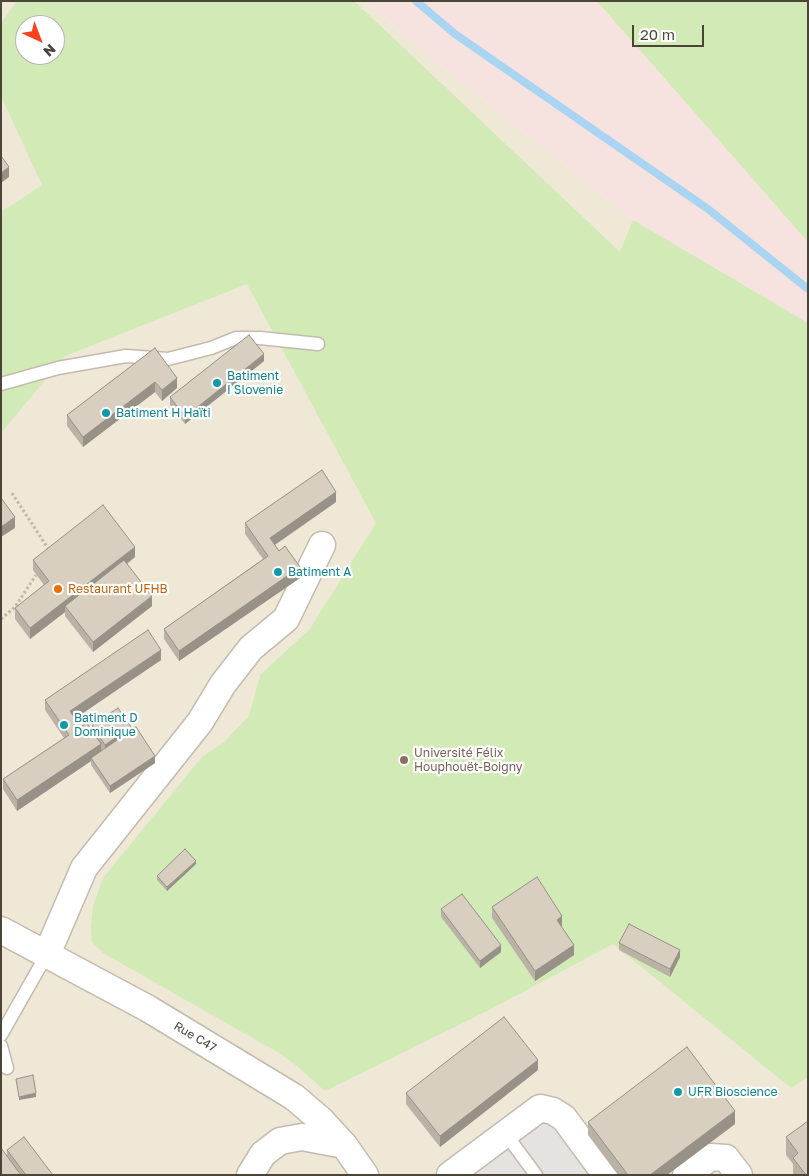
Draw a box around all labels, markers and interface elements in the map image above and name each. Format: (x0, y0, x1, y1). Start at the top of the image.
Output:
north arrow (15, 15, 65, 65)
scale bar (634, 15, 706, 47)
text: 20 m (640, 25, 675, 43)
text: N (40, 41, 60, 60)
place label: Batiment I Slovenie (227, 369, 283, 397)
marker: Batiment I Slovenie (211, 377, 223, 389)
place label: Batiment H Haïti (116, 406, 211, 420)
marker: Batiment H Haïti (100, 407, 112, 419)
place label: Batiment A (288, 565, 351, 579)
marker: Batiment A (272, 566, 284, 578)
place label: Restaurant UFHB (68, 582, 168, 596)
marker: Restaurant UFHB (52, 583, 64, 595)
place label: Batiment D Dominique (74, 711, 138, 739)
marker: Batiment D Dominique (58, 719, 70, 731)
place label: Université Félix Houphouët-Boigny (414, 746, 523, 774)
marker: Université Félix Houphouët-Boigny (398, 754, 410, 766)
street label: Rue C47 (171, 1019, 219, 1055)
place label: UFR Bioscience (688, 1085, 777, 1099)
marker: UFR Bioscience (672, 1086, 684, 1098)

